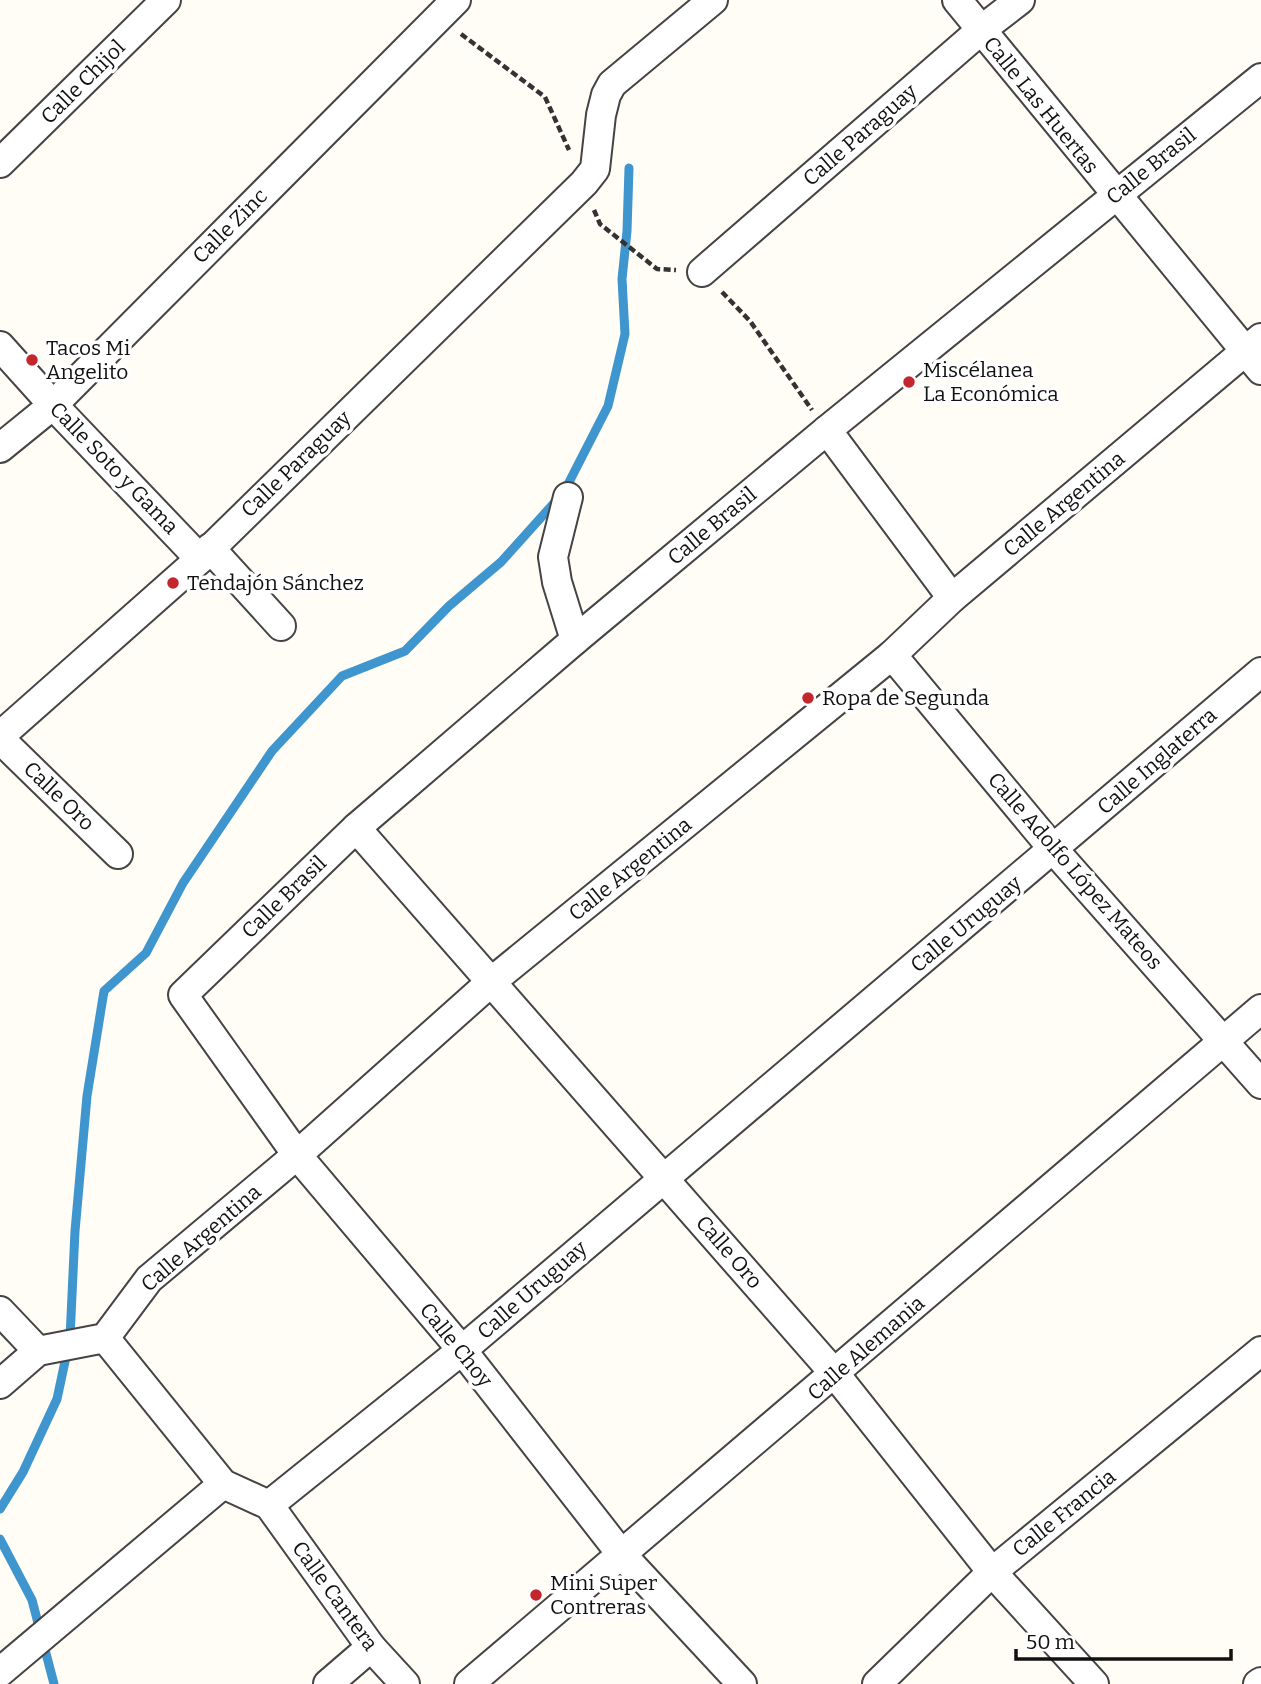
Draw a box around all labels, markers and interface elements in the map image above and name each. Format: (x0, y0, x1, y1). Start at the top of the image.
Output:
street label: Calle Las Huertas (978, 31, 1104, 179)
street label: Calle Chijol (35, 34, 131, 130)
street label: Calle Paraguay (798, 78, 923, 192)
street label: Calle Brasil (1101, 122, 1201, 210)
street label: Calle Zinc (187, 183, 273, 269)
place label: Tacos Mi Angelito (46, 335, 130, 385)
marker: Tacos Mi Angelito (24, 352, 40, 368)
place label: Miscélanea La Económica (923, 357, 1059, 407)
marker: Miscélanea La Económica (901, 374, 917, 390)
street label: Calle Soto y Gama (44, 396, 184, 540)
street label: Calle Paraguay (236, 404, 357, 523)
street label: Calle Argentina (998, 445, 1130, 562)
street label: Calle Brasil (662, 481, 762, 571)
place label: Tendajón Sánchez (187, 570, 364, 596)
marker: Tendajón Sánchez (165, 575, 181, 591)
place label: Ropa de Segunda (822, 685, 990, 711)
marker: Ropa de Segunda (800, 690, 816, 706)
street label: Calle Inglaterra (1092, 702, 1222, 820)
street label: Calle Oro (18, 756, 100, 836)
street label: Calle Adolfo López Mateos (982, 767, 1168, 975)
street label: Calle Argentina (563, 811, 697, 926)
street label: Calle Brasil (236, 850, 332, 944)
street label: Calle Uruguay (905, 869, 1028, 978)
street label: Calle Argentina (136, 1178, 267, 1297)
street label: Calle Oro (690, 1210, 768, 1294)
street label: Calle Uruguay (472, 1235, 593, 1345)
street label: Calle Alemania (802, 1290, 930, 1406)
street label: Calle Choy (414, 1298, 498, 1393)
street label: Calle Francia (1007, 1463, 1121, 1562)
street label: Calle Cantera (287, 1536, 384, 1656)
place label: Mini Super Contreras (550, 1570, 657, 1620)
marker: Mini Super Contreras (528, 1587, 544, 1603)
scale bar (1016, 1618, 1231, 1662)
text: 50 m (1026, 1629, 1075, 1655)

